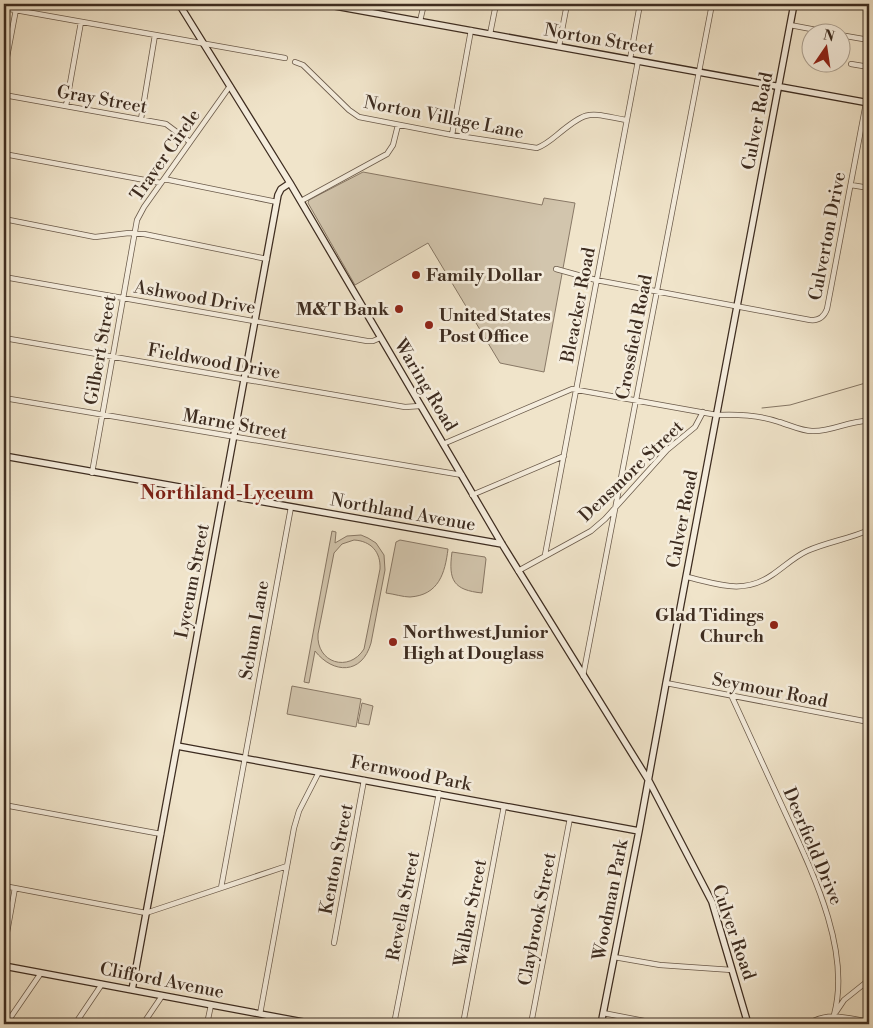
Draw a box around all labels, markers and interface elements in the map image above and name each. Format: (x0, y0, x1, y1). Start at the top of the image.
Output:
street label: Norton Street (542, 19, 656, 61)
north arrow (800, 22, 850, 72)
text: N (821, 26, 836, 46)
street label: Culver Road (737, 70, 778, 172)
street label: Gray Street (55, 80, 149, 119)
street label: Norton Village Lane (362, 91, 526, 144)
street label: Traver Circle (125, 105, 206, 206)
street label: Culverton Drive (804, 170, 851, 302)
street label: Bleacker Road (556, 245, 601, 366)
place label: Family Dollar (426, 264, 542, 287)
marker: Family Dollar (410, 269, 422, 281)
street label: Crossfield Road (611, 272, 658, 402)
street label: Ashwood Drive (131, 275, 258, 320)
street label: Gilbert Street (80, 293, 122, 407)
place label: M&T Bank (296, 298, 390, 321)
marker: M&T Bank (393, 303, 405, 315)
place label: United States Post Office (439, 304, 551, 348)
marker: United States Post Office (423, 319, 435, 331)
street label: Waring Road (388, 334, 463, 436)
street label: Fieldwood Drive (146, 338, 282, 385)
street label: Marne Street (181, 404, 289, 445)
street label: Densmore Street (574, 415, 689, 527)
street label: Culver Road (662, 468, 703, 570)
district label: Northland-Lyceum (140, 481, 314, 505)
street label: Northland Avenue (328, 488, 477, 537)
street label: Lyceum Street (170, 521, 215, 641)
street label: Schum Lane (234, 579, 275, 682)
place label: Glad Tidings Church (655, 604, 764, 648)
marker: Glad Tidings Church (768, 619, 780, 631)
place label: Northwest Junior High at Douglass (403, 621, 549, 665)
marker: Northwest Junior High at Douglass (387, 636, 399, 648)
street label: Seymour Road (710, 668, 831, 713)
street label: Fernwood Park (349, 751, 475, 797)
street label: Deerfield Drive (777, 784, 848, 908)
street label: Kenton Street (314, 801, 359, 916)
street label: Woodman Park (587, 836, 634, 963)
street label: Revella Street (382, 849, 426, 963)
street label: Claybrook Street (513, 850, 562, 988)
street label: Walbar Street (449, 857, 492, 970)
street label: Culver Road (707, 882, 761, 983)
street label: Clifford Avenue (98, 957, 226, 1004)

